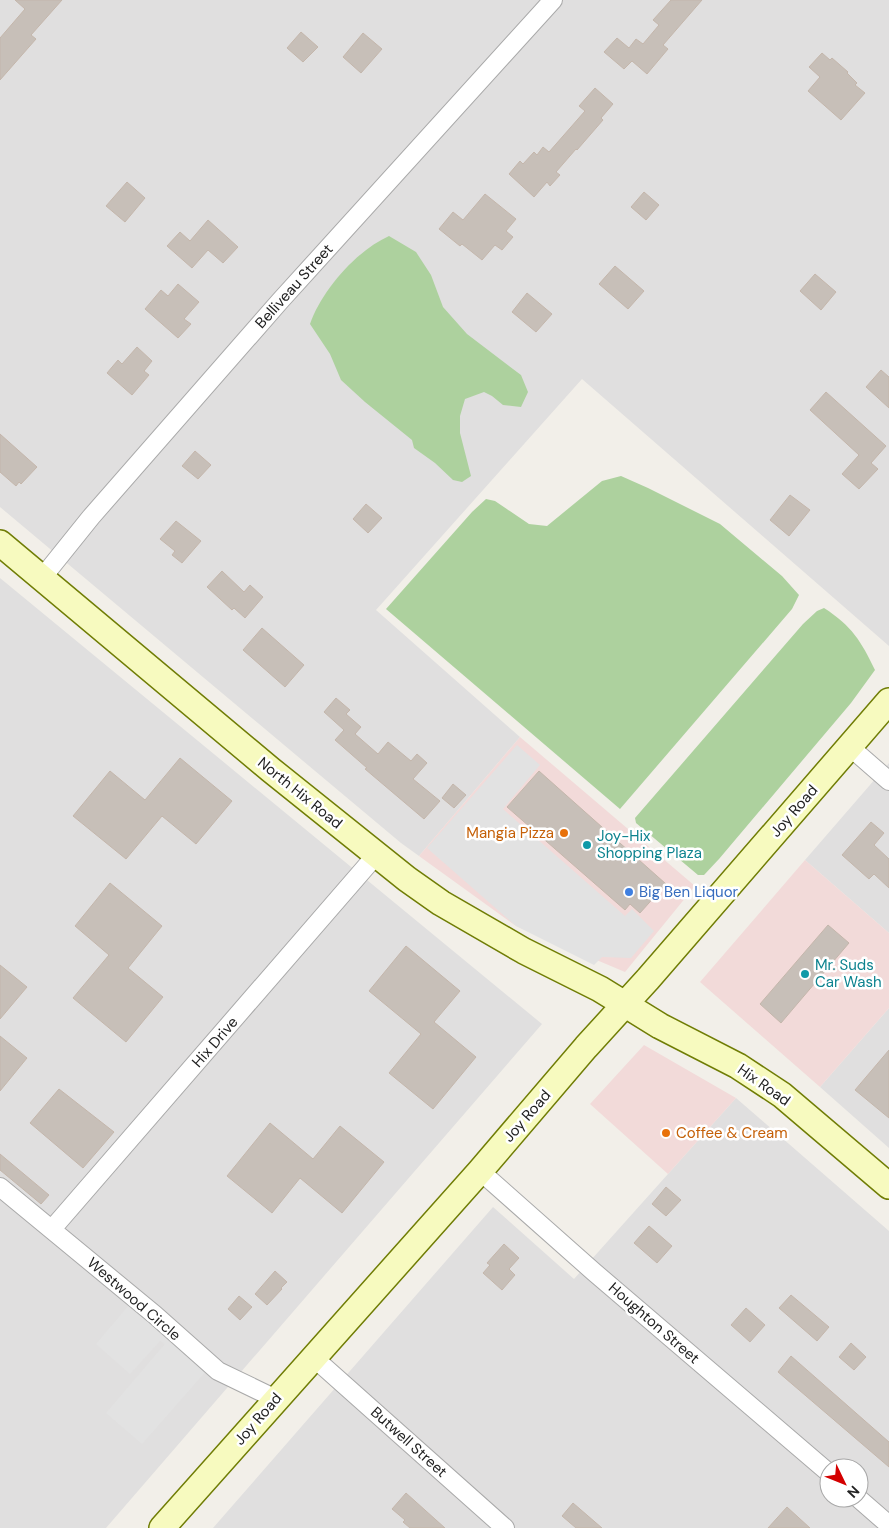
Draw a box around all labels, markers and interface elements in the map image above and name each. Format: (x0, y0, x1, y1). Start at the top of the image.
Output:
street label: Belliveau Street (251, 239, 337, 333)
street label: North Hix Road (253, 753, 347, 833)
street label: Joy Road (766, 781, 822, 841)
place label: Mangia Pizza (466, 823, 554, 843)
place label: Joy-Hix Shopping Plaza (597, 826, 702, 863)
marker: Mangia Pizza (558, 827, 570, 839)
marker: Joy-Hix Shopping Plaza (581, 839, 593, 851)
place label: Big Ben Liquor (639, 882, 739, 902)
marker: Big Ben Liquor (623, 886, 635, 898)
place label: Mr. Suds Car Wash (815, 955, 882, 992)
marker: Mr. Suds Car Wash (799, 968, 811, 980)
street label: Hix Drive (188, 1013, 242, 1071)
street label: Hix Road (734, 1060, 794, 1110)
street label: Joy Road (499, 1086, 555, 1146)
place label: Coffee & Cream (676, 1123, 788, 1143)
marker: Coffee & Cream (660, 1127, 672, 1139)
street label: Westwood Circle (83, 1253, 185, 1345)
street label: Houghton Street (604, 1278, 704, 1368)
street label: Joy Road (230, 1389, 286, 1449)
street label: Butwell Street (366, 1402, 452, 1482)
north arrow (819, 1458, 869, 1508)
text: N (843, 1482, 864, 1502)

